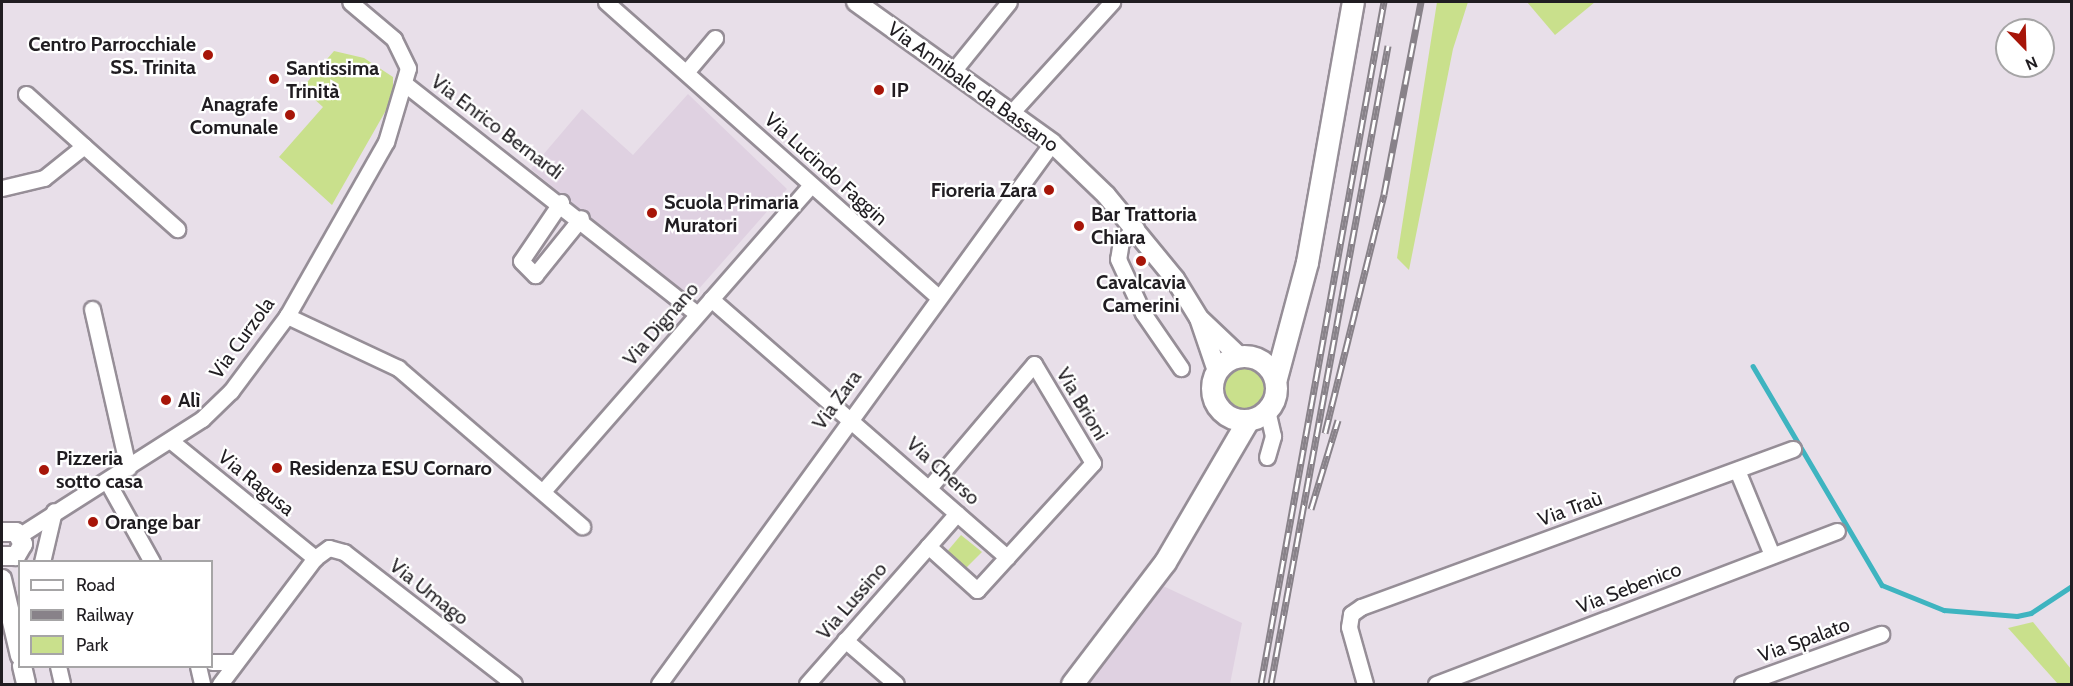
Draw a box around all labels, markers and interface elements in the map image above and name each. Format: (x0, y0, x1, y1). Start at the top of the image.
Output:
street label: Via Annibale da Bassano (883, 17, 1063, 157)
north arrow (1995, 18, 2055, 78)
place label: Centro Parrocchiale SS. Trinita (28, 32, 196, 79)
marker: Centro Parrocchiale SS. Trinita (201, 48, 215, 62)
text: N (2023, 52, 2040, 74)
place label: Santissima Trinità (286, 56, 379, 103)
street label: Via Enrico Bernardi (426, 70, 568, 184)
marker: Santissima Trinità (267, 72, 281, 86)
place label: IP (891, 78, 909, 102)
marker: IP (872, 83, 886, 97)
place label: Anagrafe Comunale (190, 92, 278, 139)
street label: Via Lucindo Faggin (759, 107, 893, 231)
marker: Anagrafe Comunale (283, 108, 297, 122)
place label: Fioreria Zara (931, 178, 1037, 202)
marker: Fioreria Zara (1042, 183, 1056, 197)
place label: Scuola Primaria Muratori (664, 190, 799, 237)
place label: Bar Trattoria Chiara (1091, 202, 1197, 249)
marker: Scuola Primaria Muratori (645, 206, 659, 220)
marker: Bar Trattoria Chiara (1072, 219, 1086, 233)
marker: Cavalcavia Camerini (1134, 254, 1148, 268)
place label: Cavalcavia Camerini (1096, 270, 1186, 317)
street label: Via Dignano (618, 277, 704, 371)
street label: Via Curzola (204, 293, 280, 383)
street label: Via Brioni (1051, 363, 1113, 445)
street label: Via Zara (807, 366, 867, 434)
place label: Alì (178, 388, 200, 412)
marker: Alì (159, 393, 173, 407)
street label: Via Cherso (901, 432, 985, 510)
street label: Via Ragusa (213, 445, 299, 521)
place label: Pizzeria sotto casa (56, 446, 143, 493)
place label: Residenza ESU Cornaro (289, 456, 492, 480)
marker: Residenza ESU Cornaro (270, 461, 284, 475)
marker: Pizzeria sotto casa (37, 463, 51, 477)
street label: Via Traù (1535, 486, 1605, 532)
place label: Orange bar (105, 510, 200, 534)
marker: Orange bar (86, 515, 100, 529)
street label: Via Umago (385, 554, 473, 630)
street label: Via Lussino (812, 557, 892, 645)
street label: Via Sebenico (1573, 557, 1685, 619)
legend (18, 560, 213, 668)
text: Road (76, 574, 115, 596)
text: Railway (76, 604, 134, 626)
street label: Via Spalato (1755, 612, 1853, 668)
text: Park (76, 634, 108, 656)

